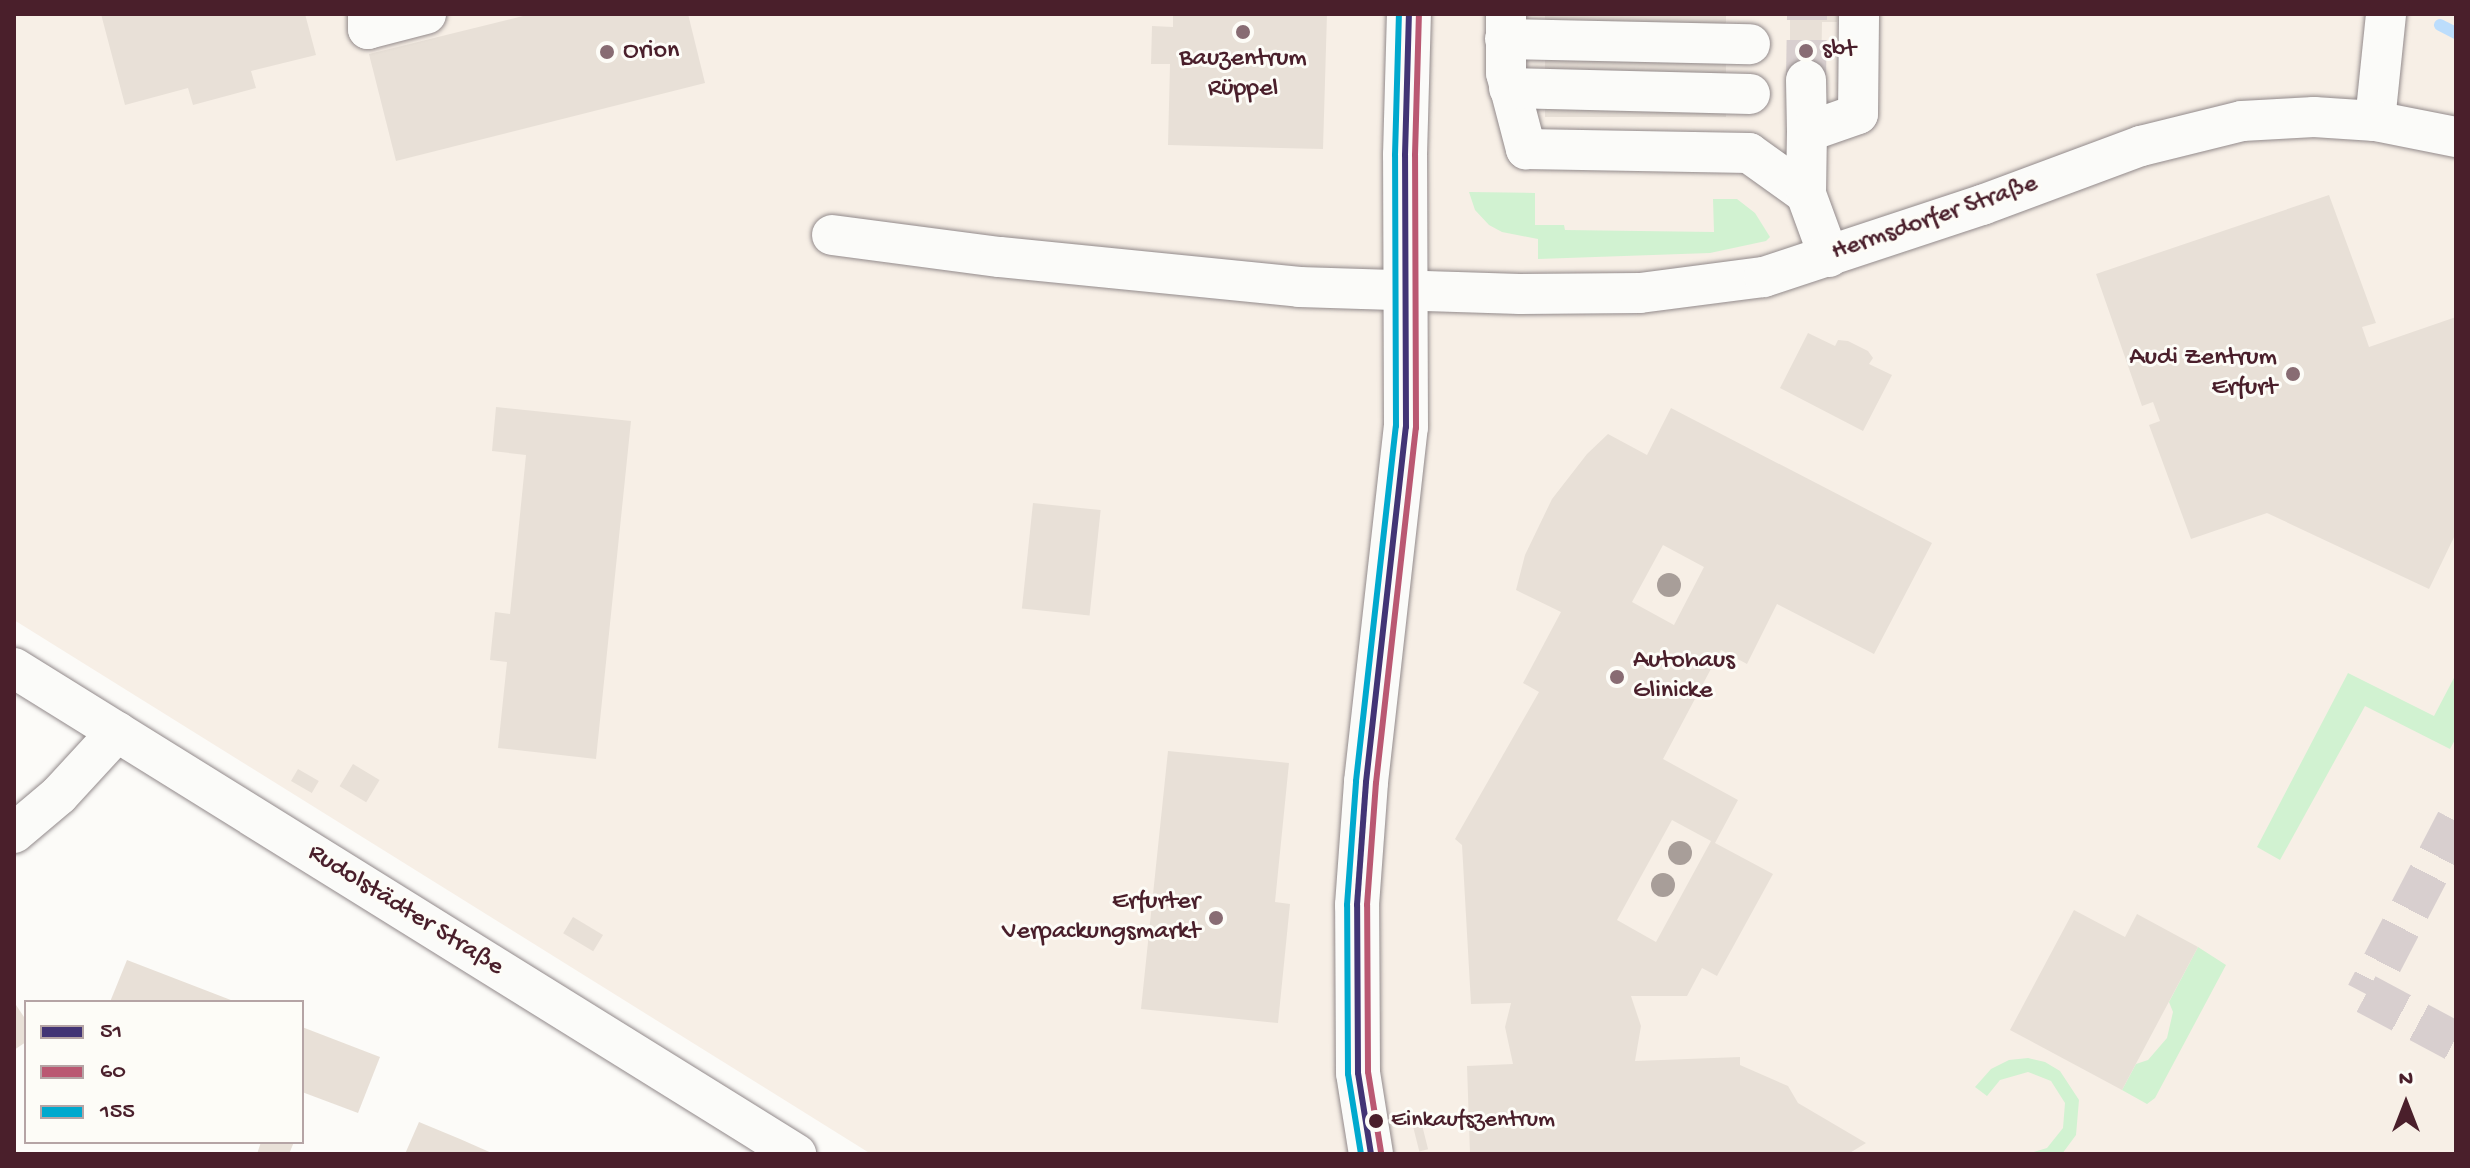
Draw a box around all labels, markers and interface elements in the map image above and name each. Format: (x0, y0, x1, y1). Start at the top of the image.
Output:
marker: Bauzentrum Rüppel (1234, 23, 1252, 41)
place label: sbt (1822, 35, 1856, 67)
place label: Orion (623, 36, 679, 68)
marker: sbt (1797, 42, 1815, 60)
marker: Orion (598, 43, 616, 61)
place label: Bauzentrum Rüppel (1179, 44, 1307, 106)
street label: Hermsdorfer Straße (1828, 169, 2042, 269)
place label: Audi Zentrum Erfurt (2129, 343, 2277, 404)
marker: Audi Zentrum Erfurt (2284, 365, 2302, 383)
place label: Autohaus Glinicke (1633, 646, 1735, 708)
marker: Autohaus Glinicke (1608, 668, 1626, 686)
street label: Rudolstädter Straße (301, 838, 509, 984)
place label: Erfurter Verpackungsmarkt (1002, 887, 1200, 948)
marker: Erfurter Verpackungsmarkt (1207, 909, 1225, 927)
legend (24, 1000, 304, 1144)
text: 51 (100, 1018, 122, 1047)
text: 60 (100, 1058, 126, 1087)
north arrow (2366, 1064, 2446, 1144)
text: N (2399, 1067, 2413, 1093)
text: 155 (100, 1098, 135, 1127)
place label: Einkaufszentrum (1391, 1107, 1555, 1135)
marker: Einkaufszentrum (1368, 1113, 1384, 1129)

